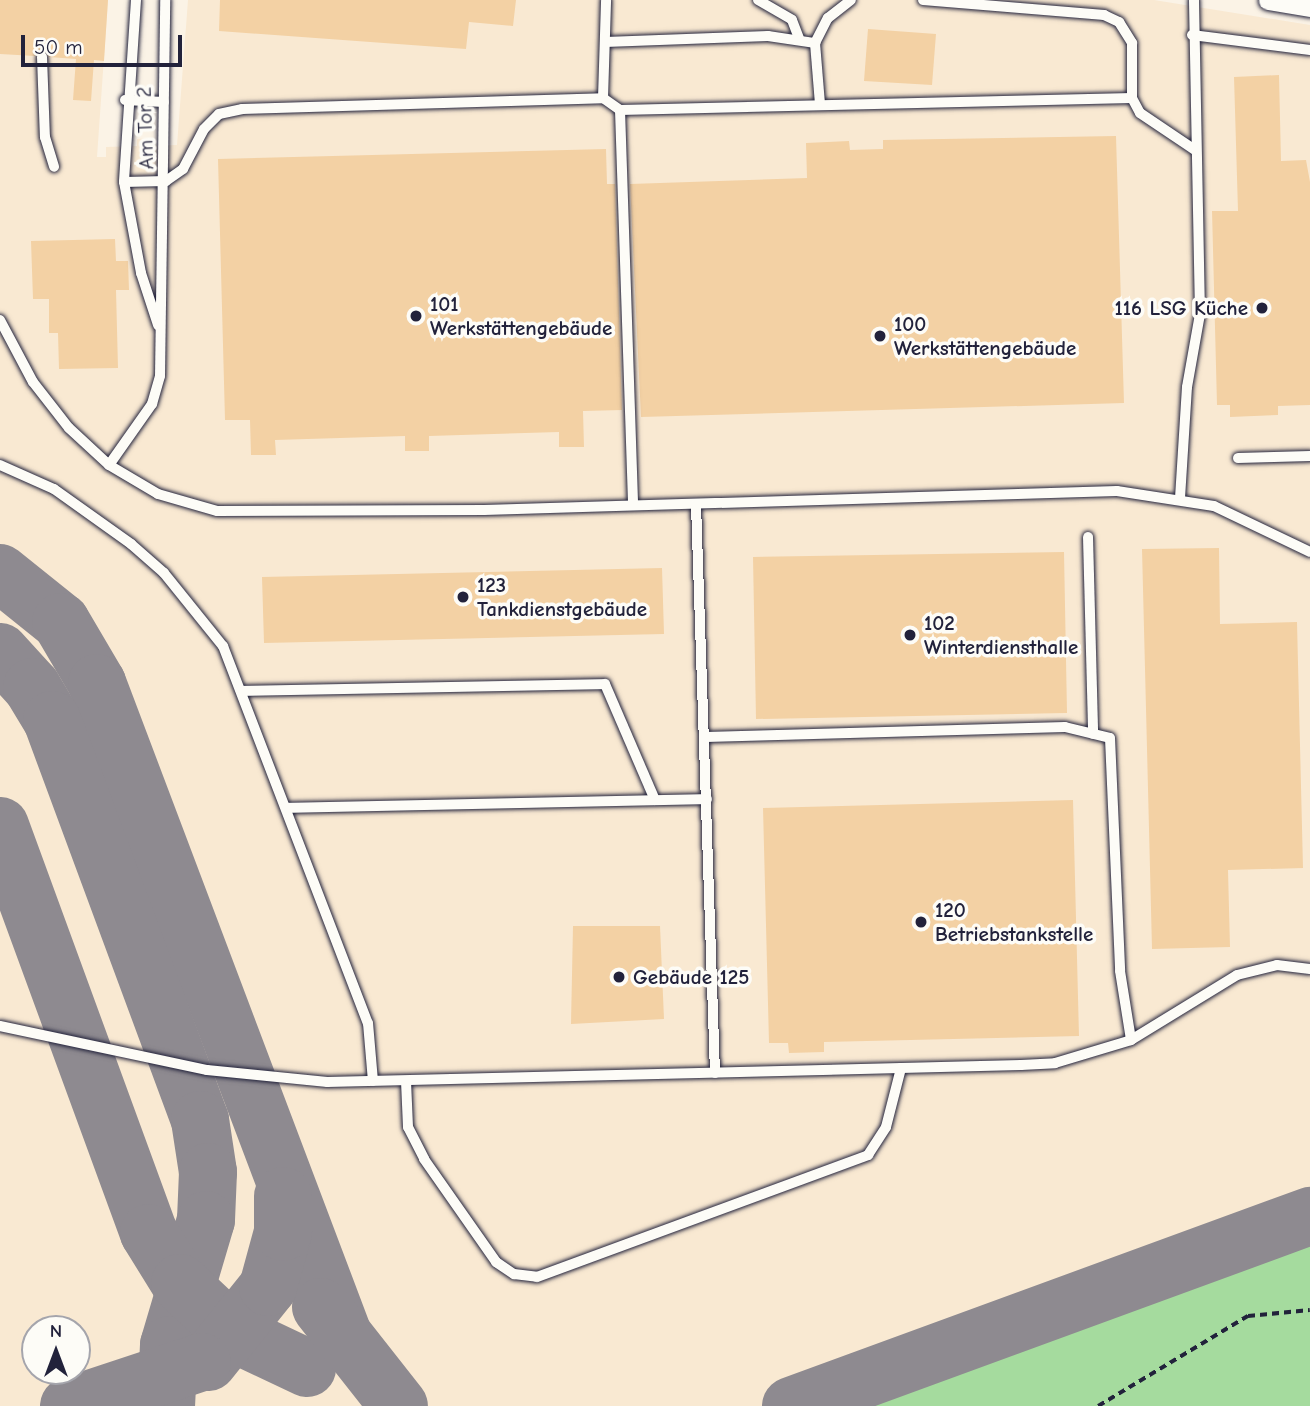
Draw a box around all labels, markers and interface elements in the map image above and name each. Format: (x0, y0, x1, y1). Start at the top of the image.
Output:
scale bar (24, 21, 186, 65)
text: 50 m (34, 35, 83, 59)
street label: Am Tor 2 (131, 86, 159, 170)
place label: 101 Werkstättengebäude (430, 291, 612, 341)
place label: 116 LSG Küche (1115, 295, 1248, 321)
marker: 116 LSG Küche (1254, 300, 1270, 316)
marker: 101 Werkstättengebäude (408, 308, 424, 324)
place label: 100 Werkstättengebäude (894, 311, 1076, 361)
marker: 100 Werkstättengebäude (872, 328, 888, 344)
place label: 123 Tankdienstgebäude (477, 572, 647, 622)
marker: 123 Tankdienstgebäude (455, 589, 471, 605)
place label: 102 Winterdiensthalle (924, 610, 1078, 660)
marker: 102 Winterdiensthalle (902, 627, 918, 643)
place label: 120 Betriebstankstelle (935, 897, 1093, 947)
marker: 120 Betriebstankstelle (913, 914, 929, 930)
place label: Gebäude 125 (633, 964, 749, 990)
marker: Gebäude 125 (611, 969, 627, 985)
north arrow (21, 1315, 91, 1385)
text: N (50, 1320, 62, 1342)

